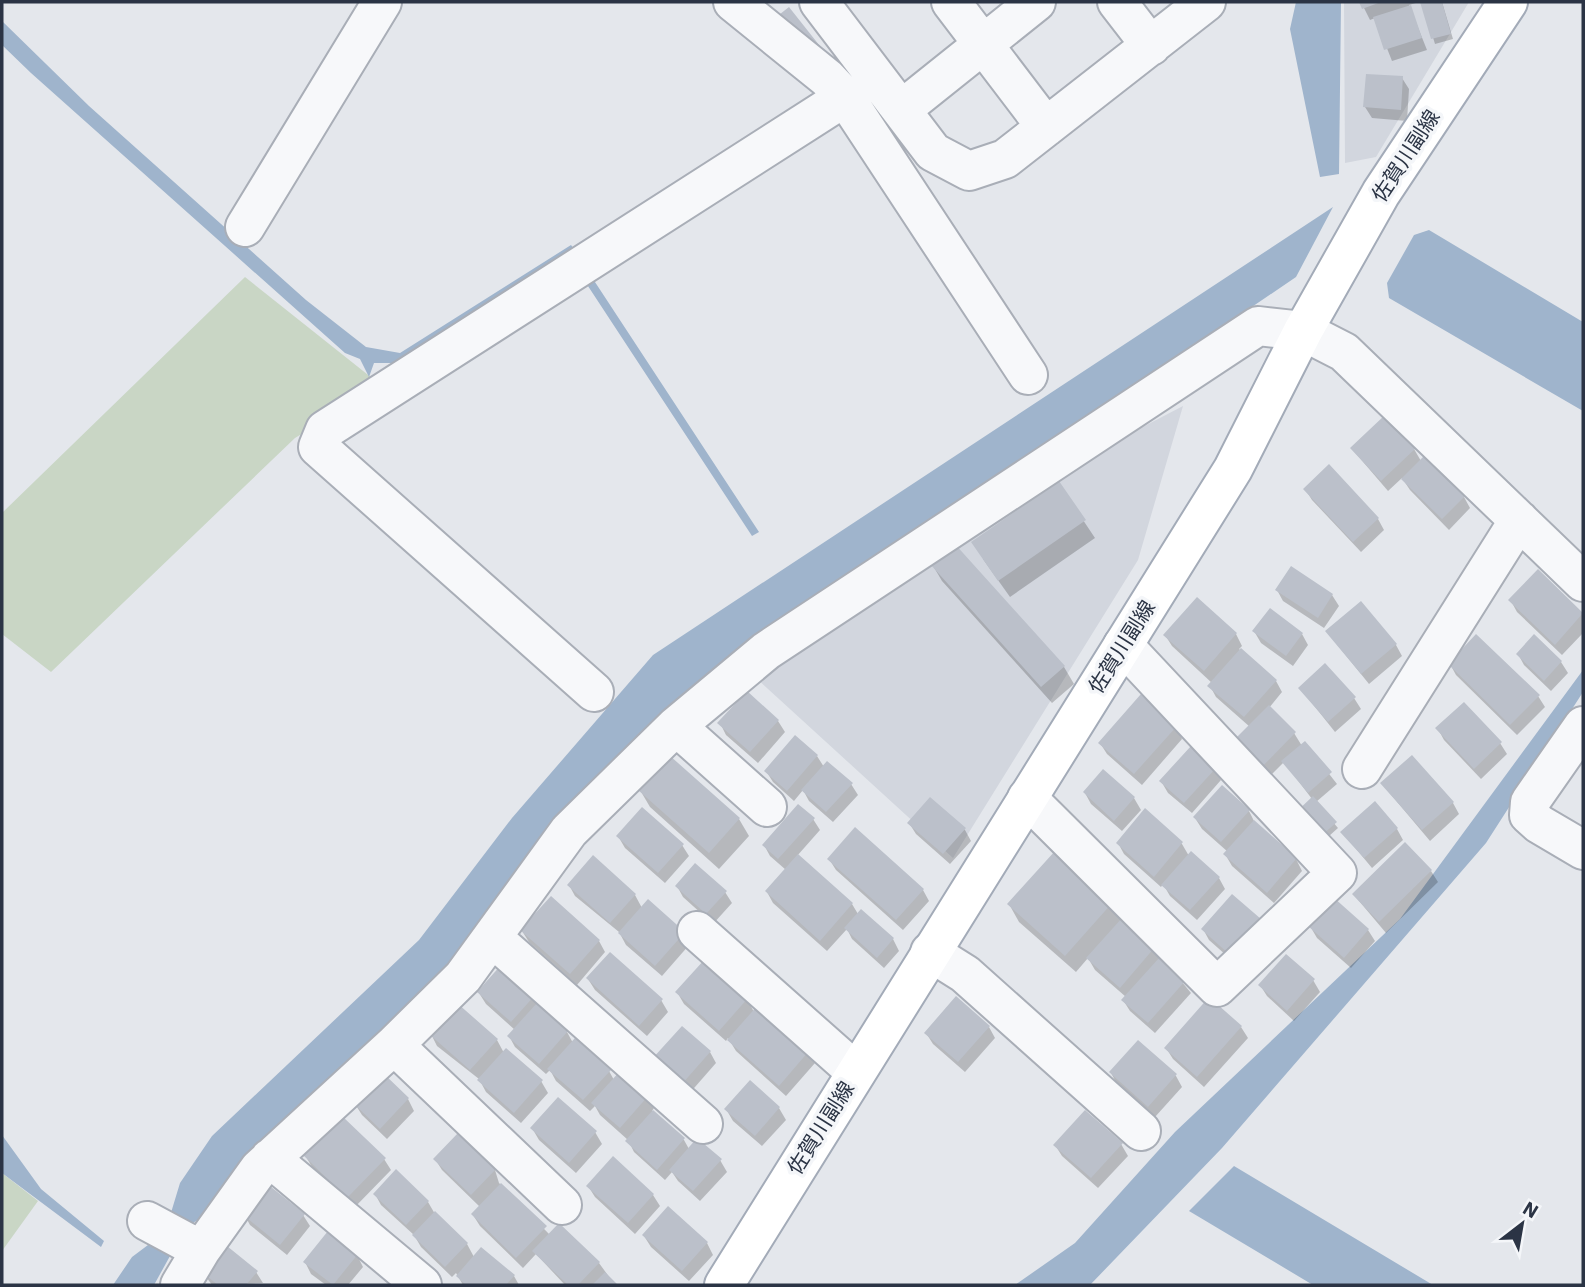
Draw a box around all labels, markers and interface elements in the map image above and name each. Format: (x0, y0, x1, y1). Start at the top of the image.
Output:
street label: 佐賀川副線 (1365, 104, 1445, 207)
street label: 佐賀川副線 (1081, 595, 1161, 698)
street label: 佐賀川副線 (780, 1076, 860, 1179)
north arrow (1487, 1189, 1557, 1259)
text: N (1519, 1196, 1543, 1223)

